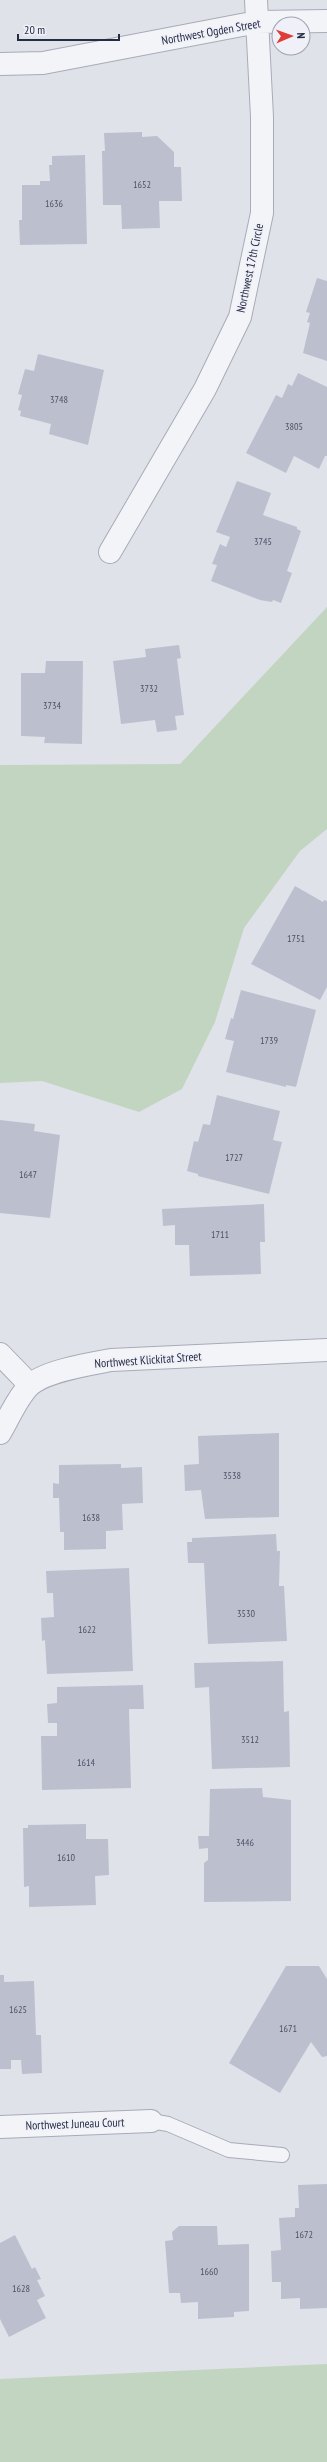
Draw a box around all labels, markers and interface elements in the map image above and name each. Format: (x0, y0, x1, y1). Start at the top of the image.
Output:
street label: Northwest Ogden Street (160, 15, 262, 48)
scale bar (18, 16, 119, 42)
north arrow (271, 16, 311, 56)
text: 20 m (24, 22, 45, 37)
text: N (294, 32, 308, 39)
house number: 1652 (133, 178, 151, 191)
house number: 1636 (45, 197, 64, 210)
street label: Northwest 17th Circle (233, 222, 266, 314)
house number: 3748 (50, 393, 68, 406)
house number: 3805 (285, 420, 303, 433)
house number: 3745 (254, 535, 272, 548)
house number: 3732 (140, 682, 158, 695)
house number: 3734 (43, 699, 62, 712)
house number: 1751 (287, 932, 305, 945)
house number: 1739 (260, 1034, 278, 1047)
house number: 1727 (225, 1151, 243, 1164)
house number: 1647 (19, 1168, 37, 1181)
house number: 1711 (211, 1228, 229, 1241)
street label: Northwest Klickitat Street (94, 1348, 203, 1371)
house number: 3538 (223, 1469, 241, 1482)
house number: 1638 (82, 1511, 100, 1524)
house number: 3530 (237, 1607, 256, 1620)
house number: 1622 (78, 1623, 96, 1636)
house number: 3512 (241, 1733, 259, 1746)
house number: 1614 (77, 1756, 96, 1769)
house number: 3446 (236, 1836, 255, 1849)
house number: 1610 (57, 1851, 76, 1864)
house number: 1625 (9, 2003, 27, 2016)
house number: 1671 (279, 2022, 297, 2035)
street label: Northwest Juneau Court (25, 2114, 125, 2133)
house number: 1672 (295, 2228, 313, 2241)
house number: 1660 (200, 2265, 219, 2278)
house number: 1628 (12, 2282, 30, 2295)

